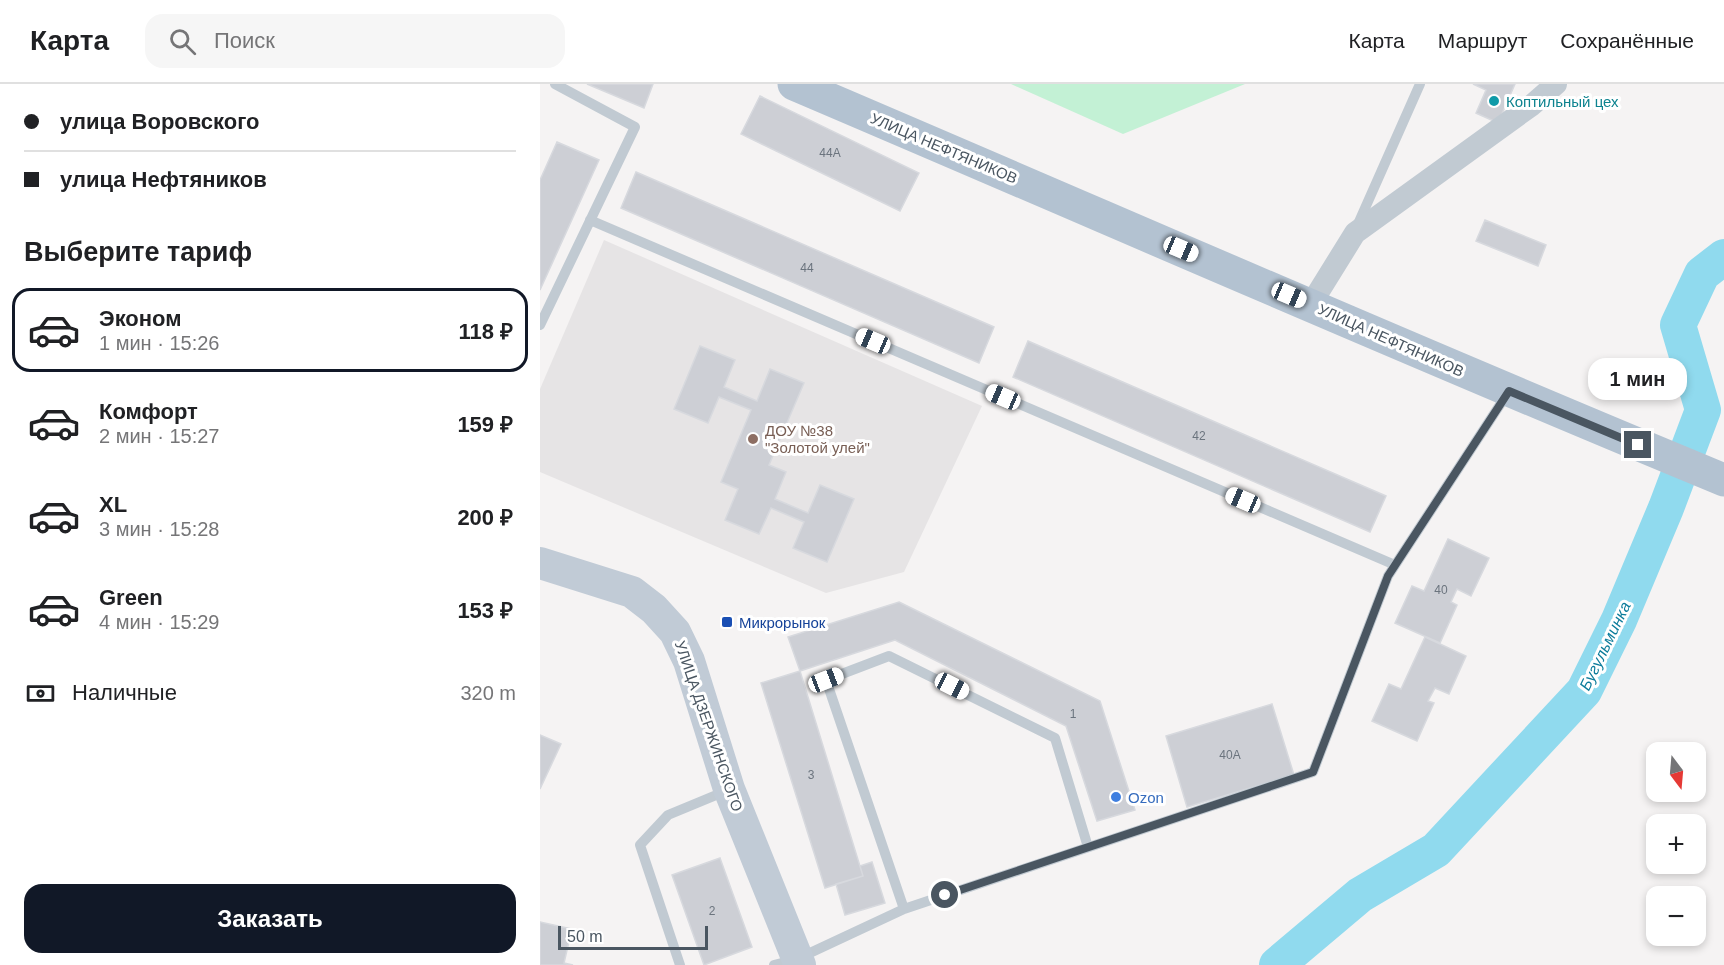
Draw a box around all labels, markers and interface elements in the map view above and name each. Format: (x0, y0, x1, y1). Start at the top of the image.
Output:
search box (145, 14, 565, 68)
text: Карта (30, 25, 109, 56)
icon: search (166, 25, 199, 58)
text: Поиск (214, 28, 275, 53)
text: Карта (1349, 29, 1405, 52)
text: Маршрут (1438, 29, 1527, 52)
text: Сохранённые (1560, 29, 1694, 52)
place label: Коптильный цех (1506, 93, 1619, 110)
marker: Коптильный цех (1487, 94, 1501, 108)
text: улица Воровского (60, 109, 259, 134)
street label: УЛИЦА НЕФТЯНИКОВ (868, 109, 1020, 187)
house number: 44А (819, 146, 841, 160)
text: улица Нефтяников (60, 167, 267, 192)
car (1161, 234, 1201, 264)
text: Выберите тариф (24, 237, 252, 267)
house number: 44 (800, 261, 814, 275)
car (1269, 280, 1309, 310)
street label: УЛИЦА НЕФТЯНИКОВ (1315, 300, 1467, 380)
icon: car (27, 303, 81, 357)
text: Эконом (99, 306, 182, 331)
text: 118 ₽ (459, 319, 513, 344)
car (853, 326, 893, 356)
text: 1 мин · 15:26 (99, 332, 219, 354)
callout: 1 мин (1588, 358, 1688, 400)
text: 1 мин (1610, 368, 1665, 390)
car (983, 382, 1023, 412)
icon: car (27, 396, 81, 450)
text: Комфорт (99, 399, 198, 424)
text: 159 ₽ (457, 412, 513, 437)
place label: ДОУ №38 "Золотой улей" (765, 422, 870, 456)
text: 2 мин · 15:27 (99, 425, 219, 447)
house number: 42 (1192, 429, 1206, 443)
route end (1624, 431, 1651, 458)
marker: ДОУ №38 "Золотой улей" (746, 432, 760, 446)
car (1223, 485, 1263, 515)
icon: car (27, 489, 81, 543)
text: XL (99, 492, 127, 517)
text: 200 ₽ (457, 505, 513, 530)
text: 3 мин · 15:28 (99, 518, 219, 540)
icon: car (27, 582, 81, 636)
house number: 40 (1434, 583, 1448, 597)
text: Green (99, 585, 163, 610)
text: 153 ₽ (457, 598, 513, 623)
water label: Бугульминка (1576, 599, 1634, 693)
text: 4 мин · 15:29 (99, 611, 219, 633)
place label: Микрорынок (739, 614, 826, 631)
marker: Микрорынок (720, 615, 734, 629)
street label: УЛИЦА ДЗЕРЖИНСКОГО (672, 638, 746, 814)
car (806, 665, 846, 695)
car (932, 670, 972, 702)
icon: cash (24, 677, 57, 710)
text: Наличные (72, 680, 177, 705)
text: 320 m (460, 682, 516, 704)
house number: 1 (1070, 707, 1077, 721)
north arrow (1646, 742, 1706, 802)
map controls (1646, 742, 1706, 946)
house number: 40А (1219, 748, 1241, 762)
house number: 3 (808, 768, 815, 782)
place label: Ozon (1128, 789, 1164, 806)
marker: Ozon (1109, 790, 1123, 804)
button: + (1646, 814, 1706, 874)
route start (931, 881, 958, 908)
button: Заказать (24, 884, 516, 953)
button: − (1646, 886, 1706, 946)
house number: 2 (709, 904, 716, 918)
scale bar (558, 923, 708, 950)
text: 50 m (567, 928, 603, 945)

